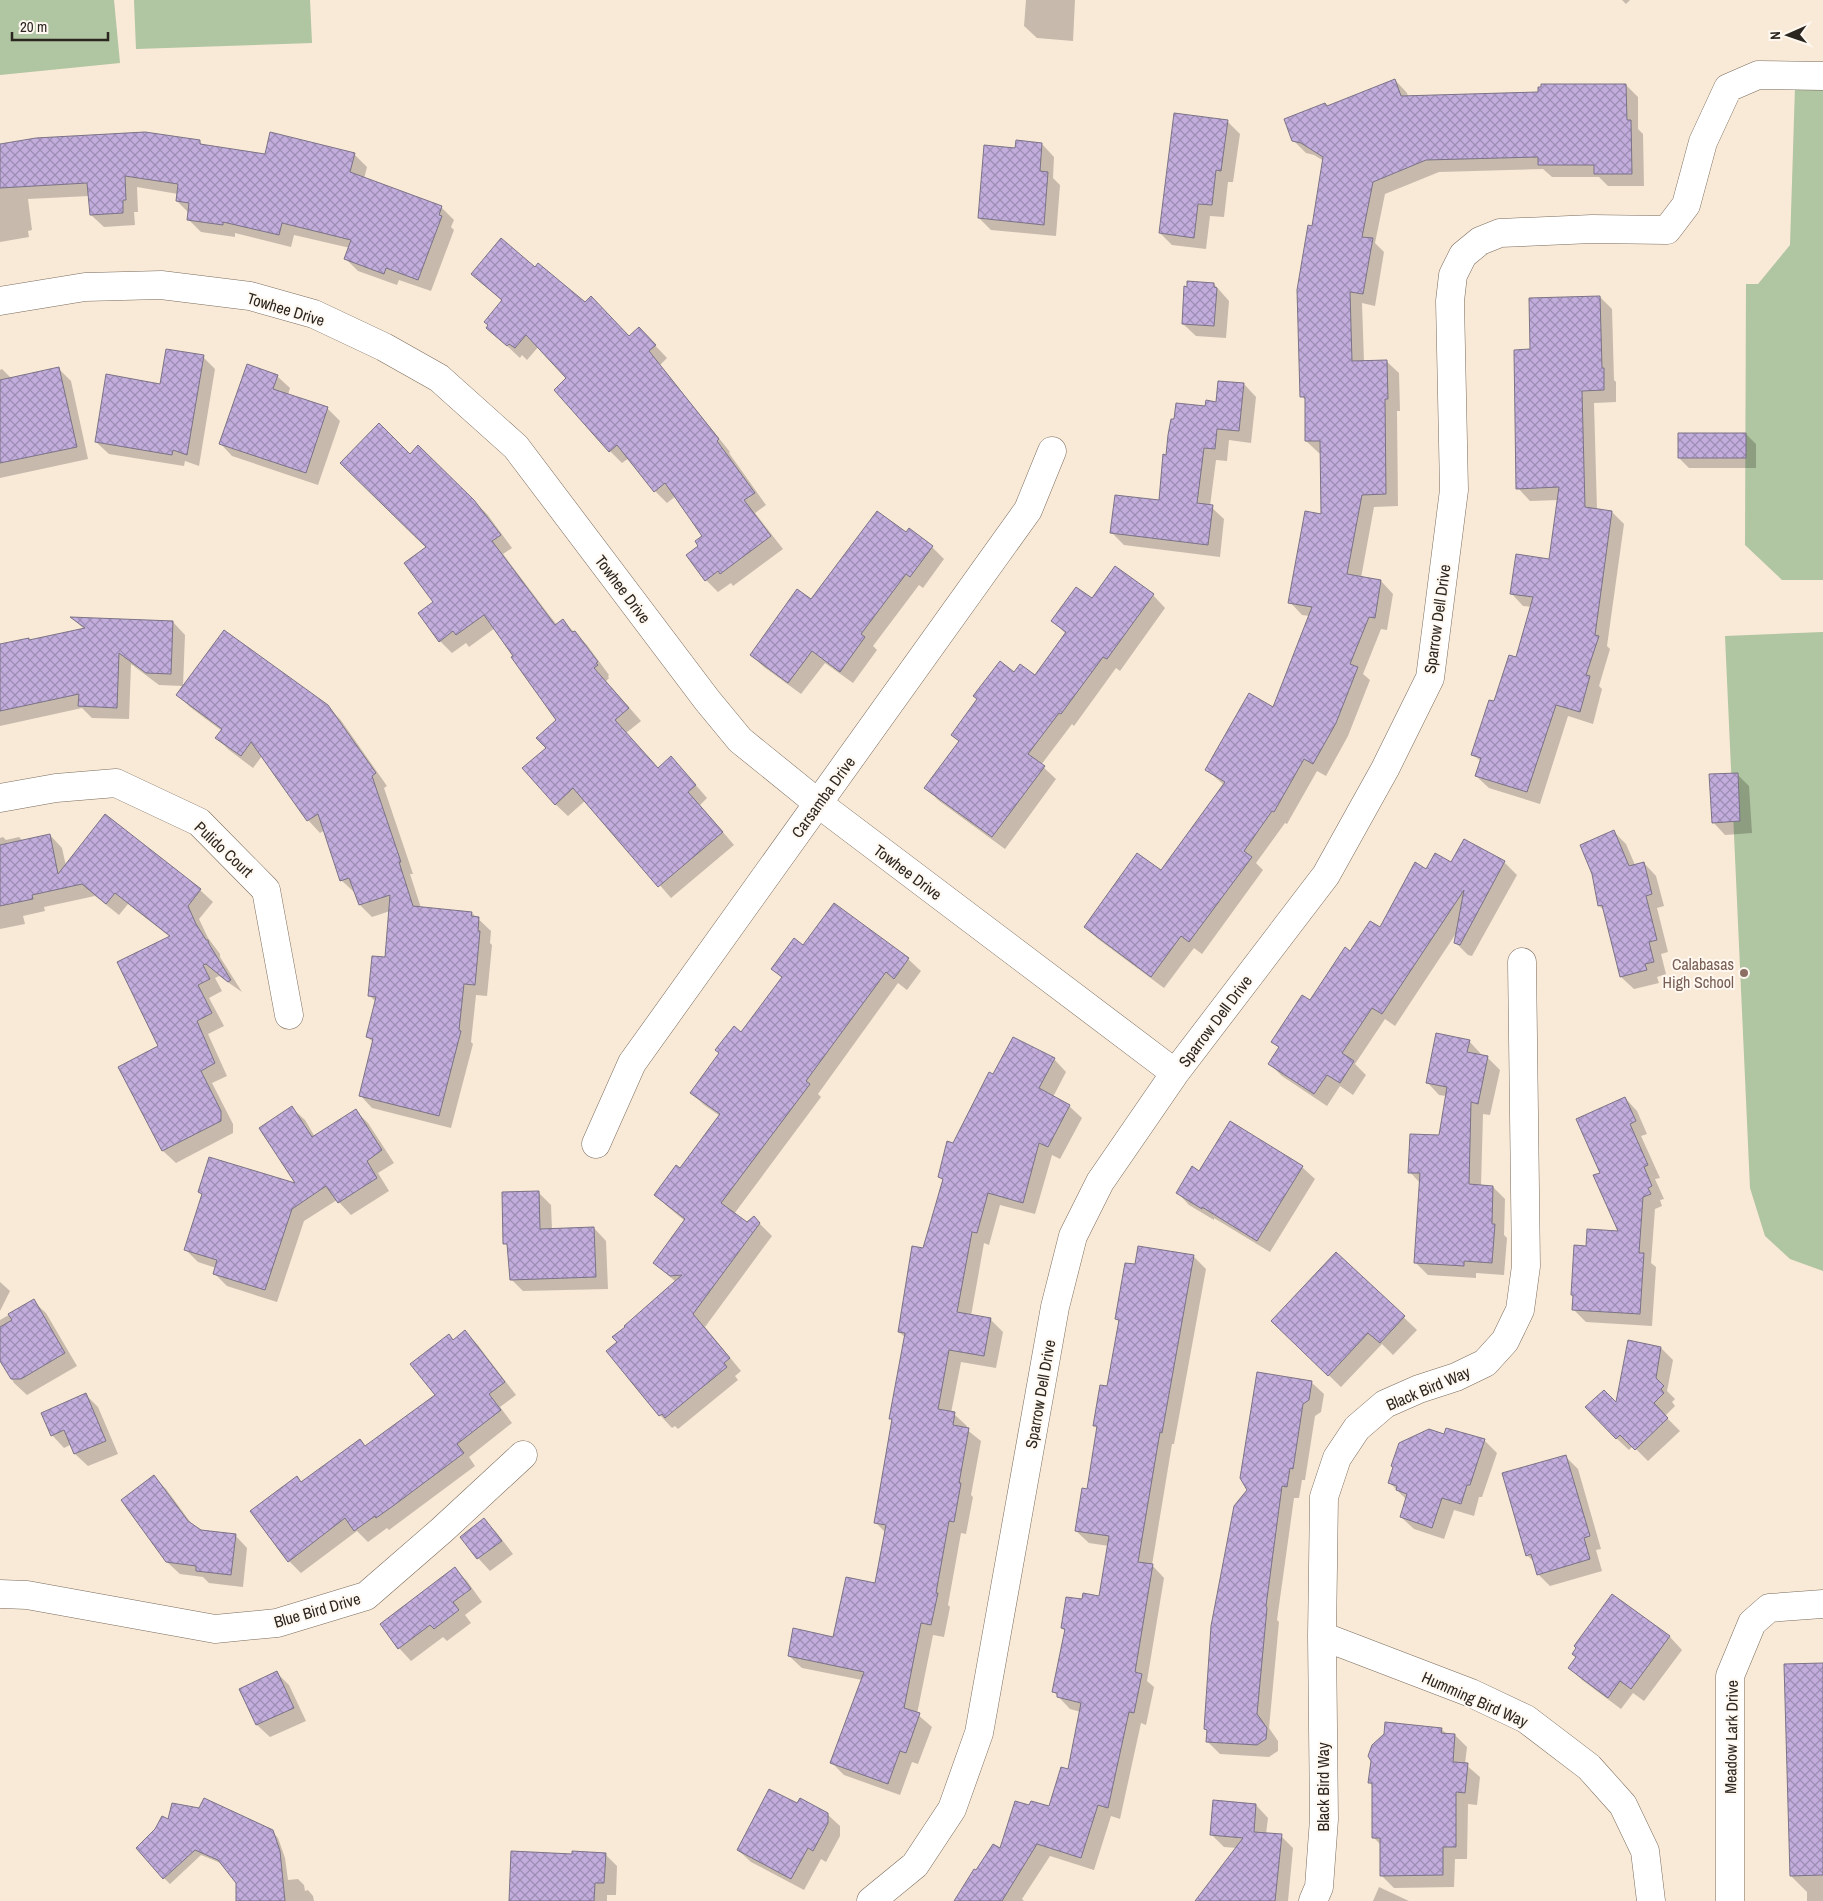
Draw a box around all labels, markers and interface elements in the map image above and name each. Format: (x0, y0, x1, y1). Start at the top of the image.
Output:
scale bar (12, 10, 109, 42)
north arrow (1763, 10, 1813, 60)
text: 20 m (20, 16, 47, 37)
text: N (1766, 31, 1784, 40)
street label: Towhee Drive (244, 287, 328, 331)
street label: Towhee Drive (590, 550, 656, 628)
street label: Sparrow Dell Drive (1418, 563, 1456, 675)
street label: Carsamba Drive (786, 752, 860, 842)
street label: Pulido Court (190, 816, 258, 882)
street label: Towhee Drive (869, 839, 947, 905)
place label: Calabasas High School (1663, 953, 1734, 993)
marker: Calabasas High School (1738, 967, 1750, 979)
street label: Sparrow Dell Drive (1173, 970, 1257, 1072)
street label: Sparrow Dell Drive (1020, 1338, 1060, 1450)
street label: Black Bird Way (1383, 1360, 1474, 1416)
street label: Blue Bird Drive (271, 1587, 363, 1633)
street label: Humming Bird Way (1418, 1666, 1532, 1732)
street label: Meadow Lark Drive (1719, 1680, 1743, 1794)
street label: Black Bird Way (1312, 1742, 1334, 1832)

